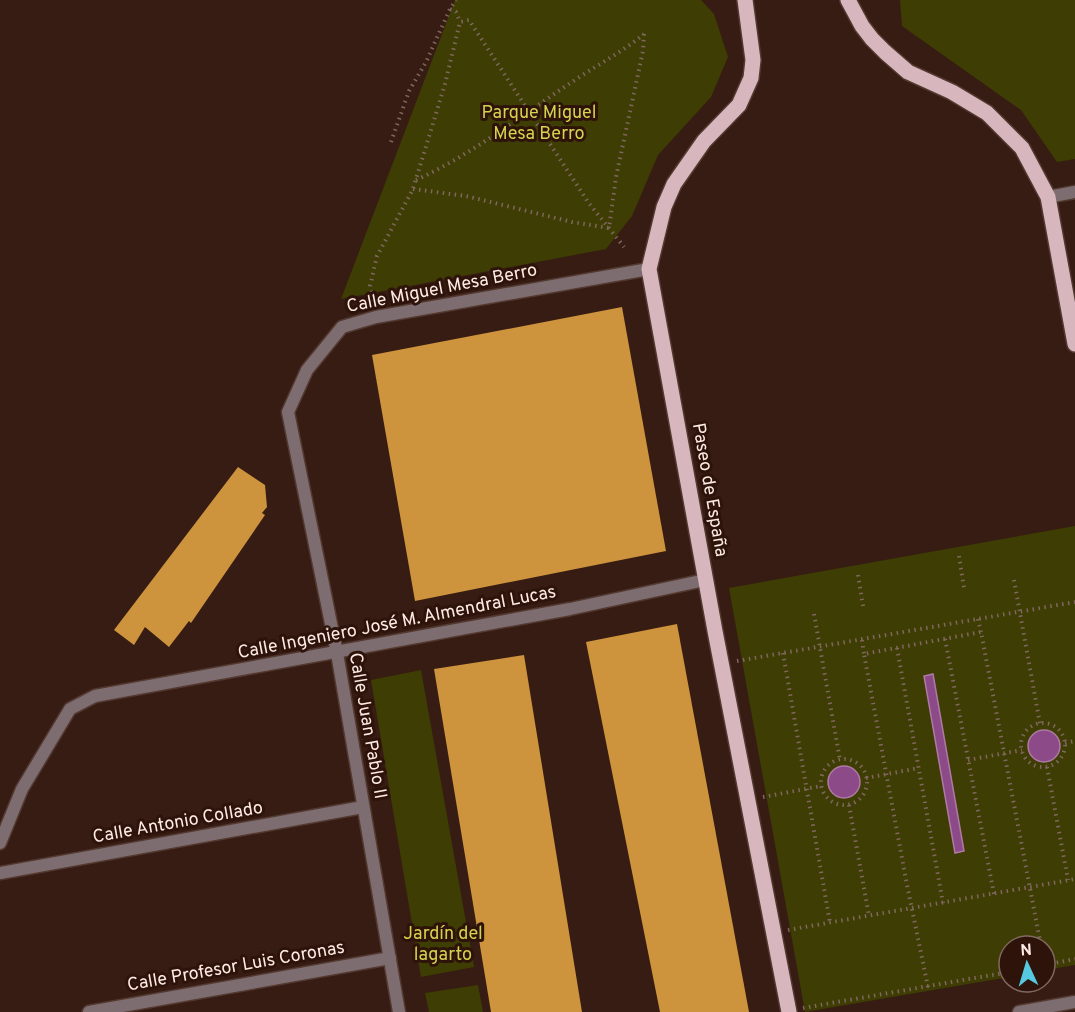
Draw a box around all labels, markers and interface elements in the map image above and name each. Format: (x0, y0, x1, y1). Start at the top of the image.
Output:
park label: Parque Miguel Mesa Berro (482, 102, 596, 146)
street label: Calle Miguel Mesa Berro (345, 259, 539, 319)
street label: Paseo de España (686, 421, 732, 559)
street label: Calle Ingeniero José M. Almendral Lucas (236, 581, 558, 665)
street label: Calle Juan Pablo II (343, 651, 391, 801)
street label: Calle Antonio Collado (91, 797, 265, 849)
park label: Jardín del lagarto (403, 923, 483, 967)
north arrow (997, 934, 1057, 994)
street label: Calle Profesor Luis Coronas (125, 937, 347, 997)
text: N (1020, 941, 1033, 961)

